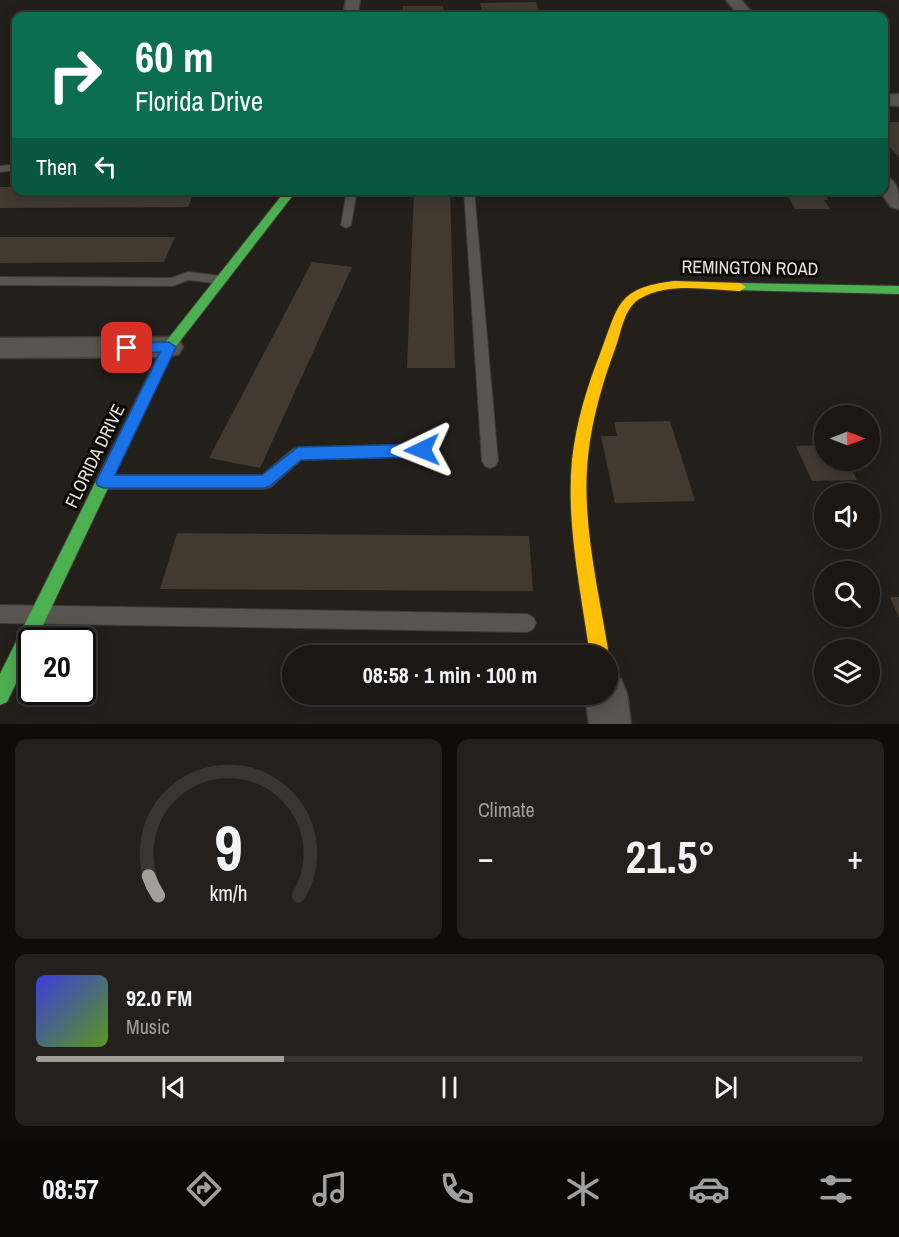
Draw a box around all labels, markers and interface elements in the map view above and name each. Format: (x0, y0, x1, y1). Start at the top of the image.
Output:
text: 60 m (135, 29, 214, 85)
icon: right (36, 36, 114, 114)
text: Florida Drive (135, 83, 263, 119)
icon: left (89, 150, 122, 183)
text: Then (36, 152, 77, 182)
street label: REMINGTON ROAD (681, 254, 819, 281)
pin (101, 322, 152, 373)
icon: arrive (110, 331, 143, 364)
street label: FLORIDA DRIVE (59, 400, 130, 512)
north arrow (814, 405, 880, 471)
map controls (814, 405, 880, 705)
position arrow (390, 418, 454, 482)
button: sound (814, 483, 880, 549)
button: search (814, 561, 880, 627)
speed limit sign: 20 (18, 627, 96, 705)
button: layers (814, 639, 880, 705)
text: 08:58 · 1 min · 100 m (363, 660, 537, 690)
text: Climate (478, 796, 535, 823)
text: 9 (214, 805, 243, 889)
text: 21.5° (626, 826, 715, 887)
text: − (478, 835, 494, 879)
text: + (847, 835, 863, 879)
text: km/h (209, 879, 248, 908)
text: 92.0 FM (126, 983, 192, 1013)
text: Music (126, 1013, 170, 1040)
icon: previous (157, 1071, 190, 1104)
icon: pause (433, 1071, 466, 1104)
icon: next (709, 1071, 742, 1104)
icon: directions (183, 1168, 225, 1210)
icon: music (309, 1168, 351, 1210)
icon: phone (436, 1168, 478, 1210)
icon: climate (562, 1168, 604, 1210)
icon: car (688, 1168, 730, 1210)
icon: filters (815, 1168, 857, 1210)
text: 08:57 (42, 1171, 99, 1207)

